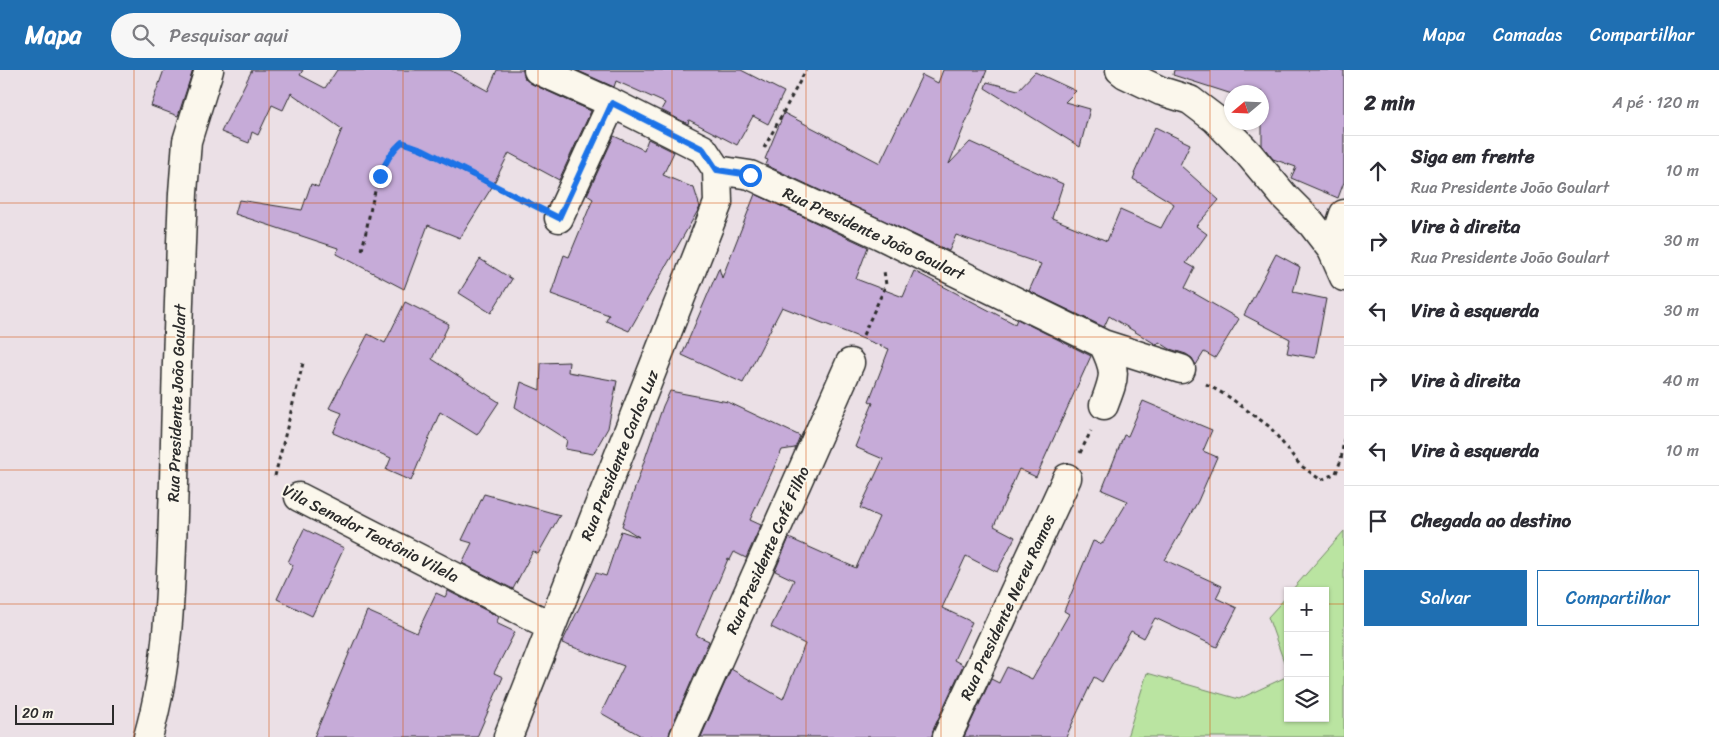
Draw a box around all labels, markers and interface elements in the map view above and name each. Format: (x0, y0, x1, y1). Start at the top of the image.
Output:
search box (111, 13, 461, 58)
text: Mapa (25, 14, 81, 56)
text: Pesquisar aqui (169, 19, 288, 52)
text: Mapa (1423, 19, 1465, 51)
text: Camadas (1493, 19, 1562, 51)
text: Compartilhar (1590, 19, 1694, 51)
icon: search (129, 21, 157, 49)
text: 2 min (1364, 84, 1415, 122)
north arrow (1224, 85, 1269, 130)
text: A pé · 120 m (1612, 88, 1699, 117)
text: Siga em frente (1411, 140, 1534, 173)
text: 10 m (1666, 156, 1699, 185)
icon: ahead (1364, 157, 1392, 185)
route start (739, 164, 762, 187)
route end (369, 165, 392, 188)
text: Rua Presidente João Goulart (1411, 173, 1609, 202)
street label: Rua Presidente João Goulart (778, 178, 970, 289)
text: Vire à direita (1411, 210, 1520, 243)
text: 30 m (1664, 226, 1699, 255)
icon: right (1364, 227, 1392, 255)
text: Rua Presidente João Goulart (1411, 243, 1609, 272)
text: Vire à esquerda (1411, 294, 1539, 327)
text: 30 m (1664, 296, 1699, 325)
icon: left (1364, 297, 1392, 325)
street label: Rua Presidente João Goulart (159, 303, 194, 503)
text: Vire à direita (1411, 364, 1520, 397)
street label: Rua Presidente Carlos Luz (572, 365, 667, 545)
text: 40 m (1662, 366, 1699, 395)
icon: right (1364, 367, 1392, 395)
text: Vire à esquerda (1411, 434, 1539, 467)
text: 10 m (1666, 436, 1699, 465)
icon: left (1364, 437, 1392, 465)
street label: Rua Presidente Café Filho (717, 461, 818, 639)
street label: Vila Senador Teotônio Vilela (277, 476, 464, 591)
text: Chegada ao destino (1411, 504, 1571, 537)
icon: arrive (1364, 507, 1392, 535)
street label: Rua Presidente Nereu Ramos (952, 509, 1064, 705)
button: Salvar (1364, 570, 1527, 626)
button: Compartilhar (1537, 570, 1699, 626)
map controls (1284, 587, 1329, 722)
button: + (1284, 587, 1329, 632)
button: − (1284, 632, 1329, 677)
button: layers (1284, 677, 1329, 722)
text: 20 m (22, 701, 53, 726)
scale bar (15, 702, 114, 725)

